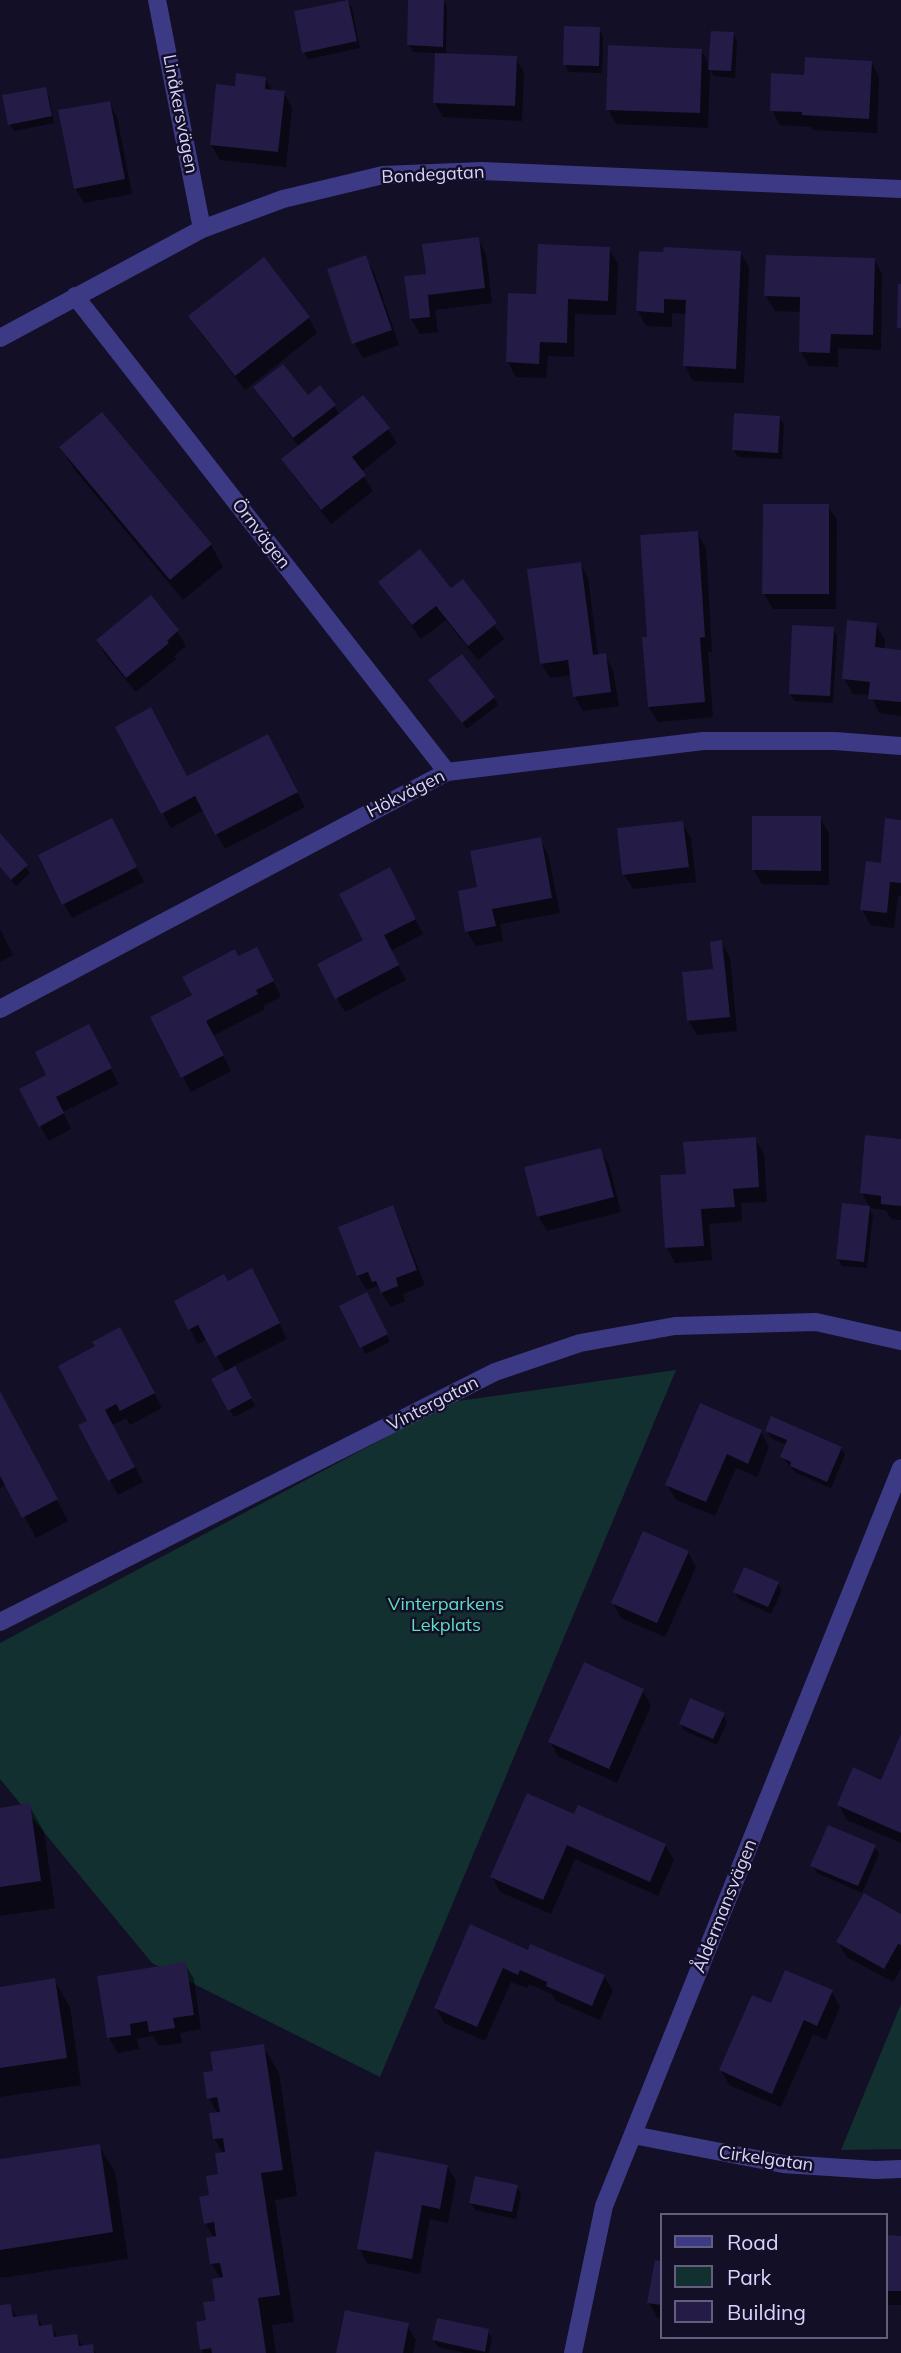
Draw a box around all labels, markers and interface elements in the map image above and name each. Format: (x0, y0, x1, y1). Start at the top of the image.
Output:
street label: Linåkersvägen (158, 53, 202, 175)
street label: Bondegatan (381, 162, 485, 188)
street label: Örnvägen (227, 495, 295, 573)
street label: Hökvägen (363, 765, 449, 823)
street label: Vintergatan (384, 1372, 482, 1436)
park label: Vinterparkens Lekplats (388, 1594, 504, 1636)
street label: Åldermansvägen (688, 1836, 762, 1976)
street label: Cirkelgatan (717, 2142, 815, 2176)
legend (660, 2213, 887, 2339)
text: Road (727, 2229, 778, 2255)
text: Park (727, 2264, 771, 2290)
text: Building (727, 2299, 806, 2325)

